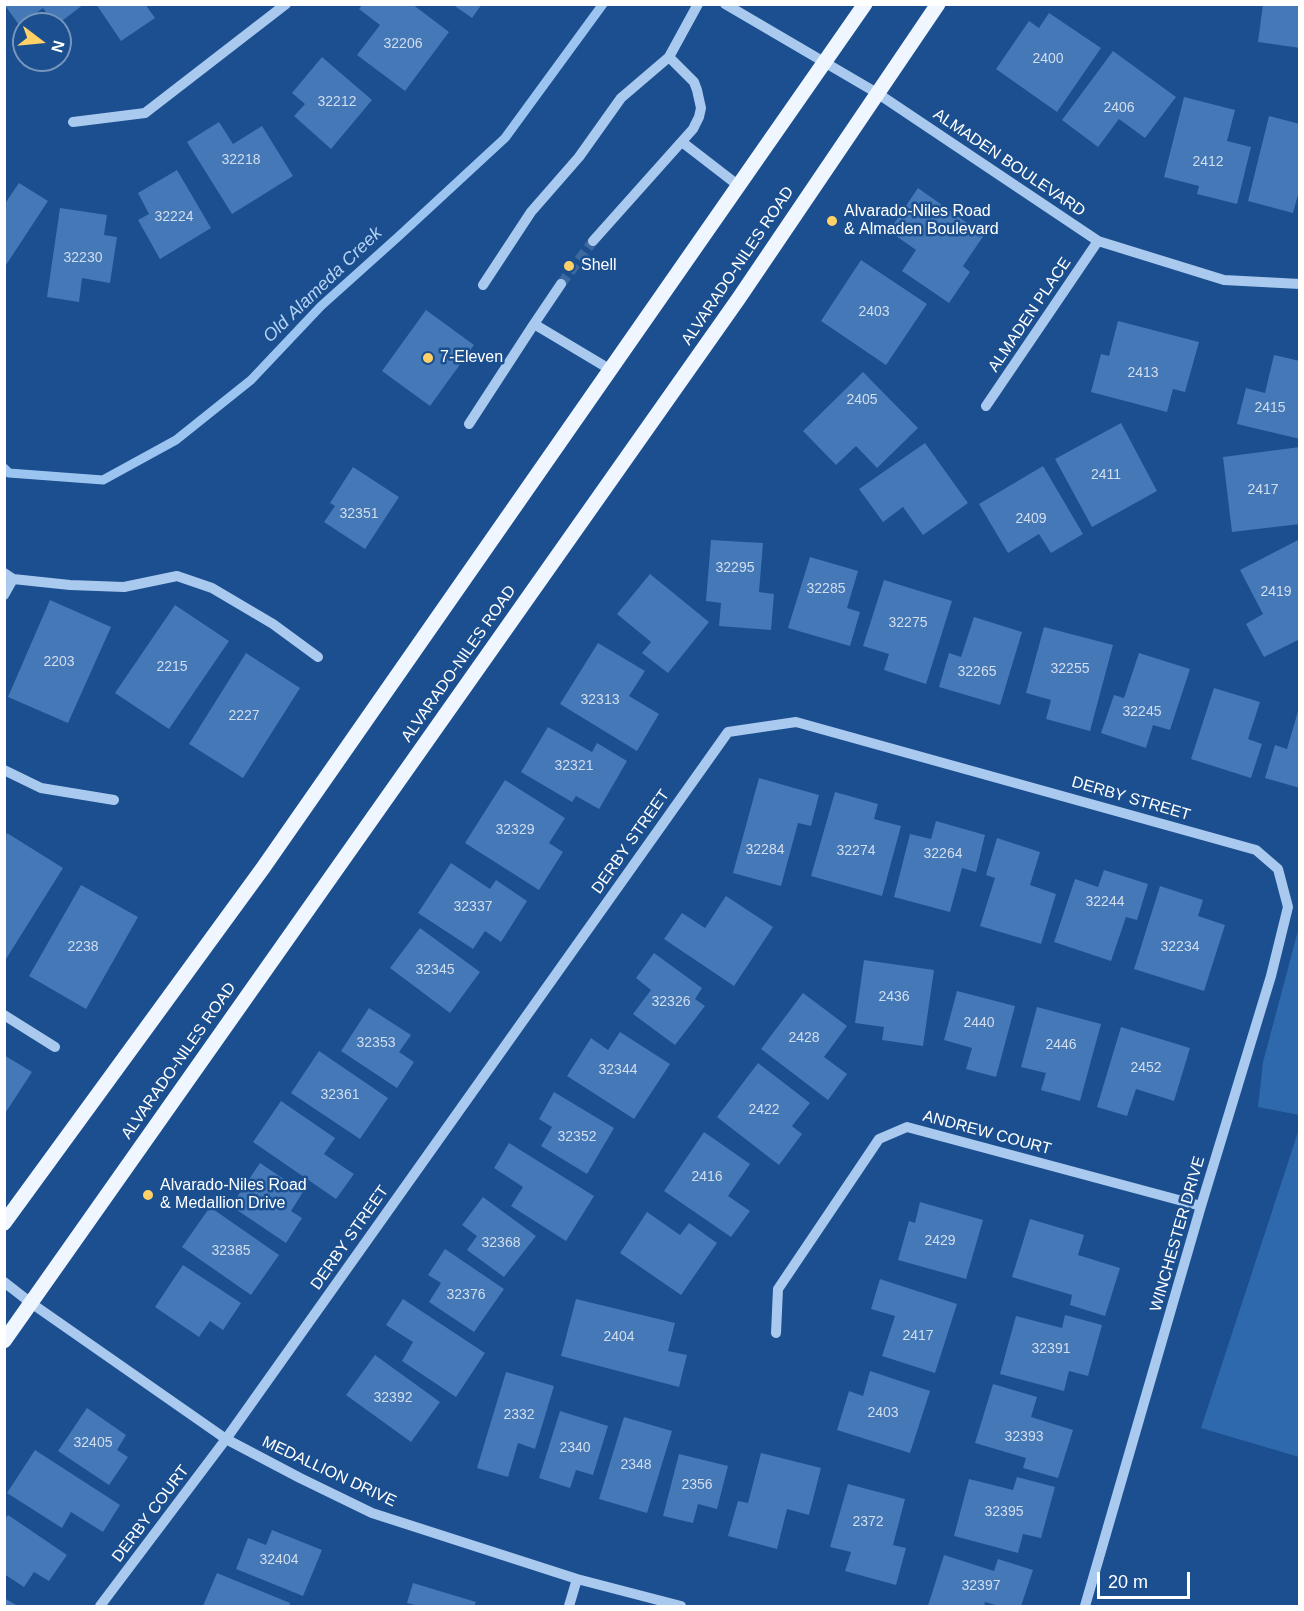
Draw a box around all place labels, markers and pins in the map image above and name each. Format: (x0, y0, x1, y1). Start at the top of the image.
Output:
place label: Alvarado-Niles Road & Almaden Boulevard (844, 202, 999, 240)
marker: Alvarado-Niles Road & Almaden Boulevard (825, 214, 839, 228)
place label: Shell (581, 256, 617, 276)
marker: Shell (562, 259, 576, 273)
place label: 7-Eleven (440, 348, 503, 368)
marker: 7-Eleven (421, 351, 435, 365)
place label: Alvarado-Niles Road & Medallion Drive (160, 1176, 307, 1214)
marker: Alvarado-Niles Road & Medallion Drive (141, 1188, 155, 1202)

